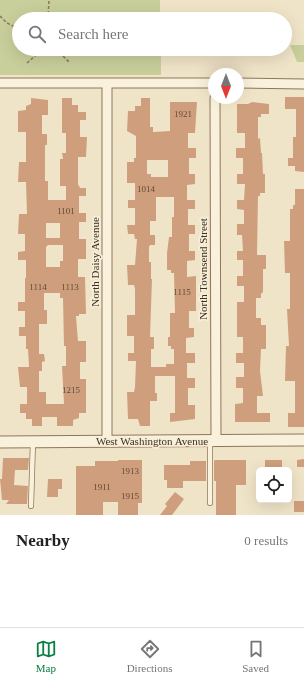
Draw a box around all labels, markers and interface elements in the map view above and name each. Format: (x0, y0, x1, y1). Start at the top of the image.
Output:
search box (12, 12, 292, 56)
icon: search (26, 23, 48, 45)
text: Search here (58, 26, 128, 42)
north arrow (208, 68, 244, 104)
house number: 1921 (174, 109, 192, 119)
house number: 1014 (137, 184, 156, 194)
house number: 1101 (57, 206, 75, 216)
street label: North Daisy Avenue (89, 217, 101, 307)
street label: North Townsend Street (197, 218, 209, 320)
house number: 1114 (29, 282, 47, 292)
house number: 1113 (61, 282, 79, 292)
house number: 1115 (173, 287, 191, 297)
house number: 1215 (62, 385, 81, 395)
street label: West Washington Avenue (96, 435, 208, 447)
house number: 1913 (121, 466, 140, 476)
map controls (256, 467, 292, 503)
button: locate (256, 467, 292, 503)
house number: 1911 (93, 482, 111, 492)
house number: 1915 (121, 491, 140, 501)
text: Nearby (16, 531, 70, 550)
text: 0 results (244, 533, 288, 548)
tab: Map (35, 638, 57, 674)
tab: Directions (127, 638, 172, 674)
tab: Saved (242, 638, 269, 674)

